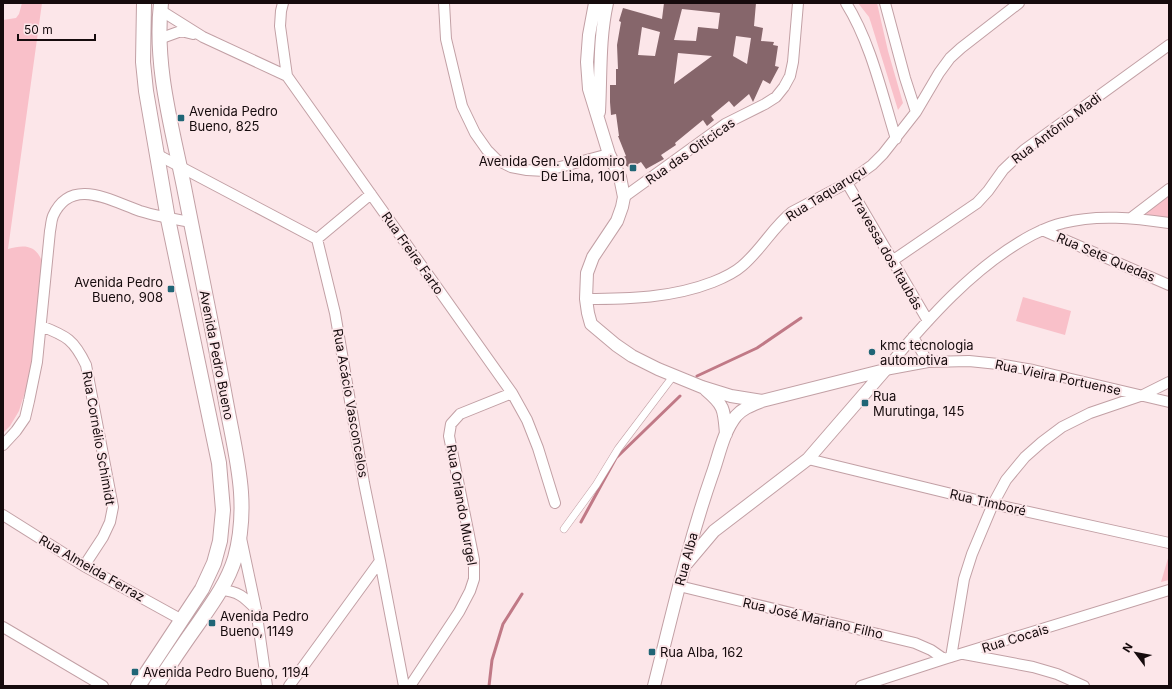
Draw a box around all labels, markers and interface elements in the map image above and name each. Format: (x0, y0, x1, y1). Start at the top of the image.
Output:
scale bar (18, 16, 95, 42)
text: 50 m (24, 22, 53, 37)
street label: Rua Antônio Madi (1008, 89, 1104, 167)
place label: Avenida Pedro Bueno, 825 (189, 103, 278, 134)
marker: Avenida Pedro Bueno, 825 (176, 113, 186, 123)
street label: Rua das Oiticicas (642, 114, 738, 188)
place label: Avenida Gen. Valdomiro De Lima, 1001 (479, 153, 625, 184)
street label: Rua Taquaruçu (783, 162, 869, 224)
marker: Avenida Gen. Valdomiro De Lima, 1001 (628, 163, 638, 173)
street label: Travessa dos Itaubás (847, 191, 927, 313)
street label: Rua Freire Farto (379, 209, 448, 298)
street label: Rua Sete Quedas (1054, 229, 1158, 285)
place label: Avenida Pedro Bueno, 908 (74, 274, 163, 305)
marker: Avenida Pedro Bueno, 908 (166, 284, 176, 294)
street label: Avenida Pedro Bueno (197, 289, 237, 421)
street label: Rua Acácio Vasconcelos (330, 327, 372, 479)
place label: kmc tecnologia automotiva (880, 337, 974, 368)
marker: kmc tecnologia automotiva (867, 347, 877, 357)
street label: Rua Vieira Portuense (993, 356, 1123, 398)
street label: Rua Cornélio Schimidt (79, 370, 119, 506)
place label: Rua Murutinga, 145 (873, 388, 964, 419)
marker: Rua Murutinga, 145 (860, 398, 870, 408)
street label: Rua Orlando Murgel (443, 443, 481, 567)
street label: Rua Timboré (948, 485, 1028, 519)
street label: Rua Almeida Ferraz (36, 531, 148, 605)
street label: Rua Alba (671, 531, 701, 587)
street label: Rua José Mariano Filho (741, 594, 885, 642)
place label: Avenida Pedro Bueno, 1149 (220, 608, 309, 639)
marker: Avenida Pedro Bueno, 1149 (207, 618, 217, 628)
street label: Rua Cocais (980, 620, 1051, 656)
north arrow (1116, 633, 1156, 673)
text: N (1119, 640, 1136, 655)
place label: Rua Alba, 162 (660, 644, 743, 660)
marker: Rua Alba, 162 (647, 647, 657, 657)
place label: Avenida Pedro Bueno, 1194 (143, 664, 309, 680)
marker: Avenida Pedro Bueno, 1194 (130, 667, 140, 677)

